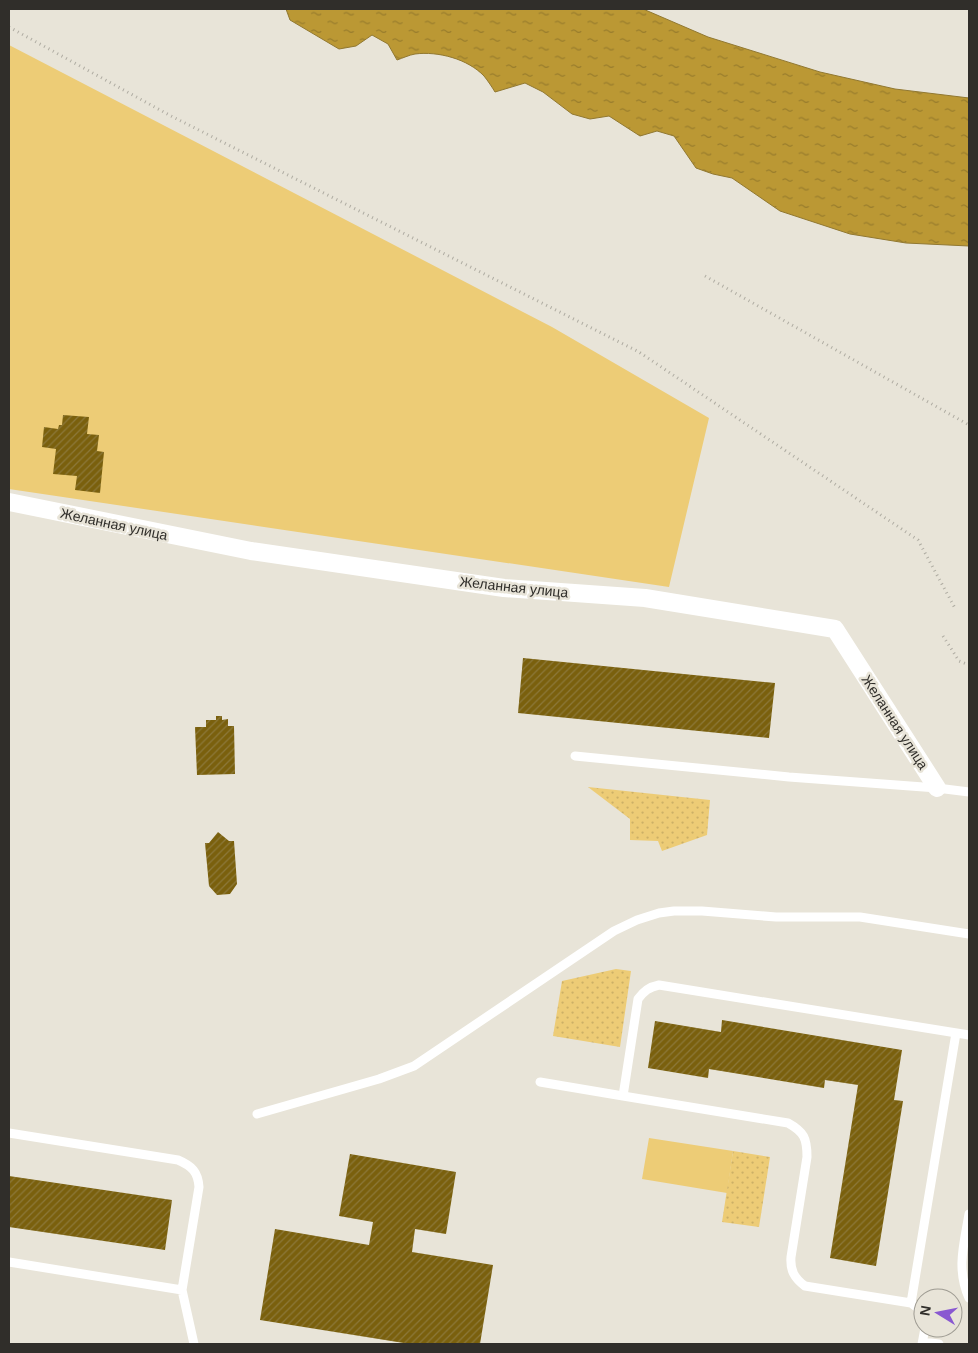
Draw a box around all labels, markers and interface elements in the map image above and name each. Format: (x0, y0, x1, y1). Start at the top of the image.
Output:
street label: Желанная улица (59, 505, 169, 543)
street label: Желанная улица (459, 573, 569, 601)
street label: Желанная улица (859, 672, 932, 772)
north arrow (913, 1288, 963, 1338)
text: N (916, 1304, 934, 1317)

